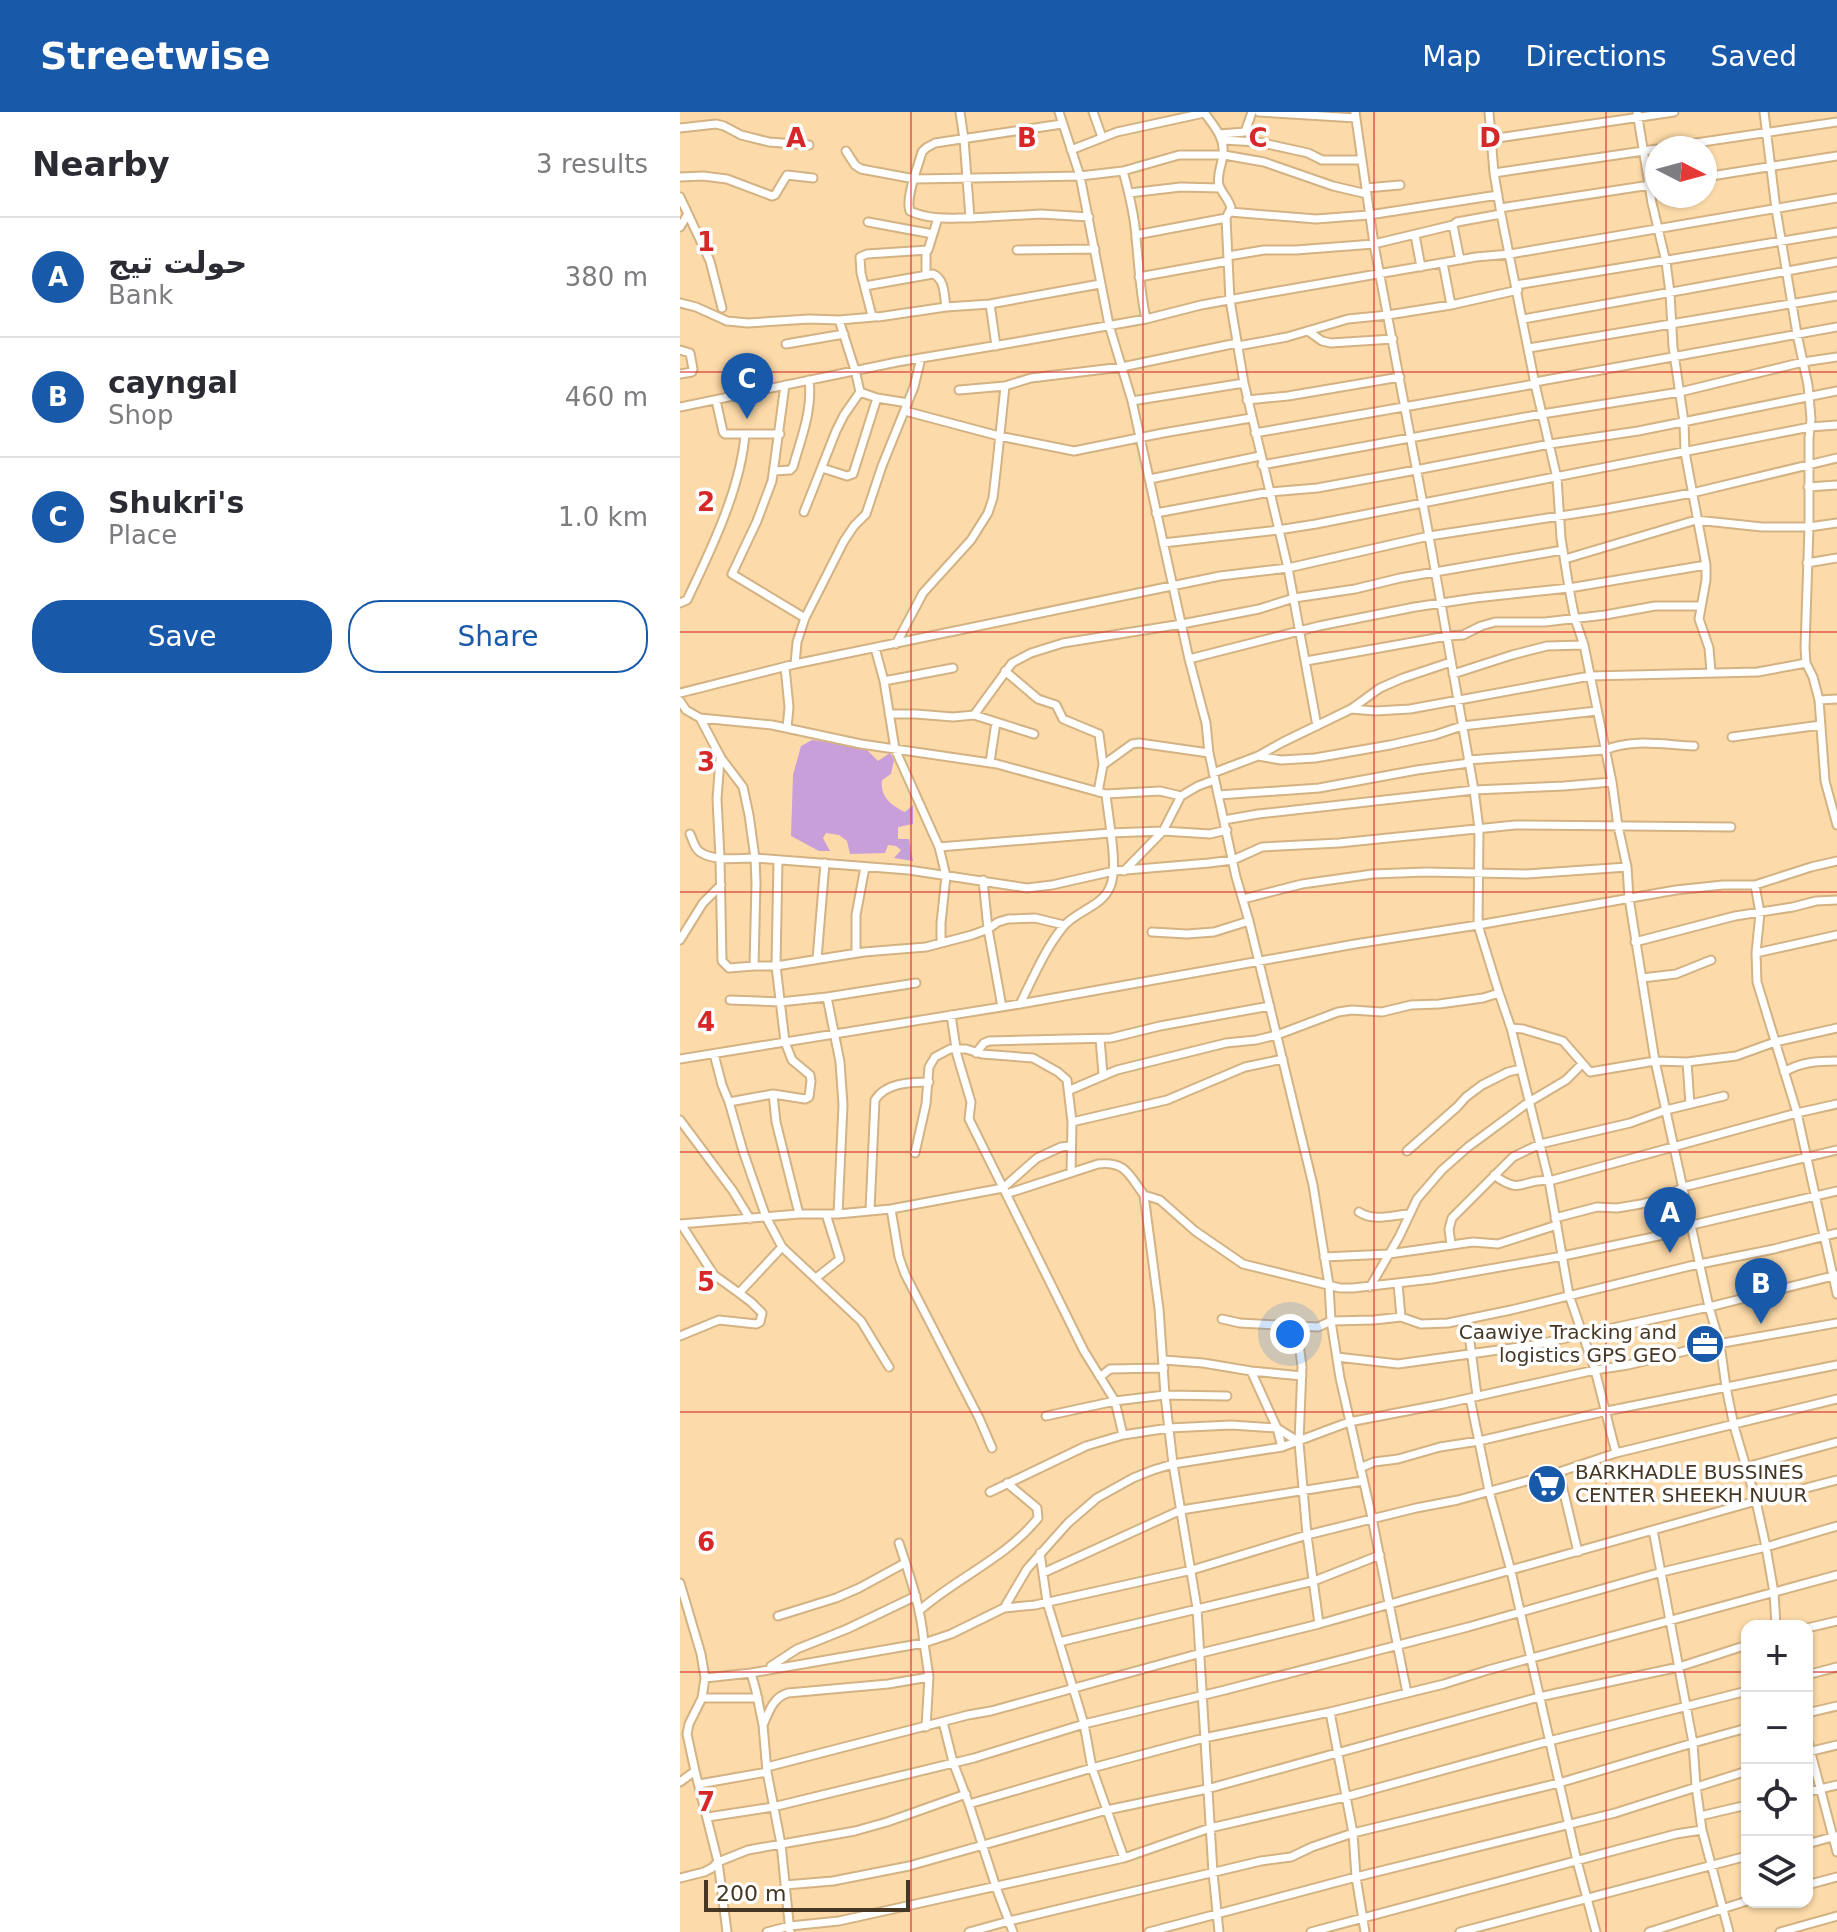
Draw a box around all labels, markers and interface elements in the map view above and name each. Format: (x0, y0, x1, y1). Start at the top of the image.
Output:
text: Streetwise (40, 34, 271, 78)
text: Map (1422, 40, 1481, 73)
text: Directions (1525, 40, 1666, 73)
text: Saved (1710, 40, 1797, 73)
text: A (786, 123, 806, 153)
text: B (1017, 123, 1037, 153)
text: C (1248, 123, 1268, 153)
text: D (1479, 123, 1501, 153)
north arrow (1645, 136, 1717, 208)
text: Nearby (32, 144, 170, 184)
text: 3 results (536, 149, 648, 179)
text: 1 (697, 227, 715, 257)
text: حولت تيج (108, 245, 247, 280)
text: A (48, 262, 68, 292)
text: 380 m (565, 262, 648, 292)
text: Bank (108, 280, 173, 310)
pin: C (721, 353, 773, 419)
text: cayngal (108, 365, 238, 400)
text: B (48, 382, 68, 412)
text: 460 m (565, 382, 648, 412)
text: Shop (108, 400, 173, 430)
text: Shukri's (108, 485, 244, 520)
text: 2 (697, 487, 715, 517)
text: C (48, 502, 68, 532)
text: 1.0 km (558, 502, 648, 532)
text: Place (108, 520, 177, 550)
button: Save (32, 600, 332, 673)
button: Share (348, 600, 648, 673)
text: 3 (697, 747, 715, 777)
text: 4 (697, 1007, 715, 1037)
pin: A (1644, 1187, 1696, 1253)
pin: B (1735, 1258, 1787, 1324)
text: 5 (697, 1267, 715, 1297)
your location (1270, 1314, 1310, 1354)
place label: Caawiye Tracking and logistics GPS GEO (1459, 1320, 1677, 1367)
office icon: Caawiye Tracking and logistics GPS GEO (1684, 1323, 1726, 1365)
place label: BARKHADLE BUSSINES CENTER SHEEKH NUUR (1575, 1460, 1807, 1507)
supermarket icon: BARKHADLE BUSSINES CENTER SHEEKH NUUR (1526, 1463, 1568, 1505)
text: 6 (697, 1527, 715, 1557)
map controls (1741, 1620, 1813, 1908)
button: + (1741, 1620, 1813, 1692)
button: − (1741, 1692, 1813, 1764)
button: locate (1741, 1764, 1813, 1836)
text: 7 (697, 1787, 715, 1817)
button: layers (1741, 1836, 1813, 1908)
scale bar (704, 1876, 910, 1912)
text: 200 m (716, 1881, 786, 1906)

